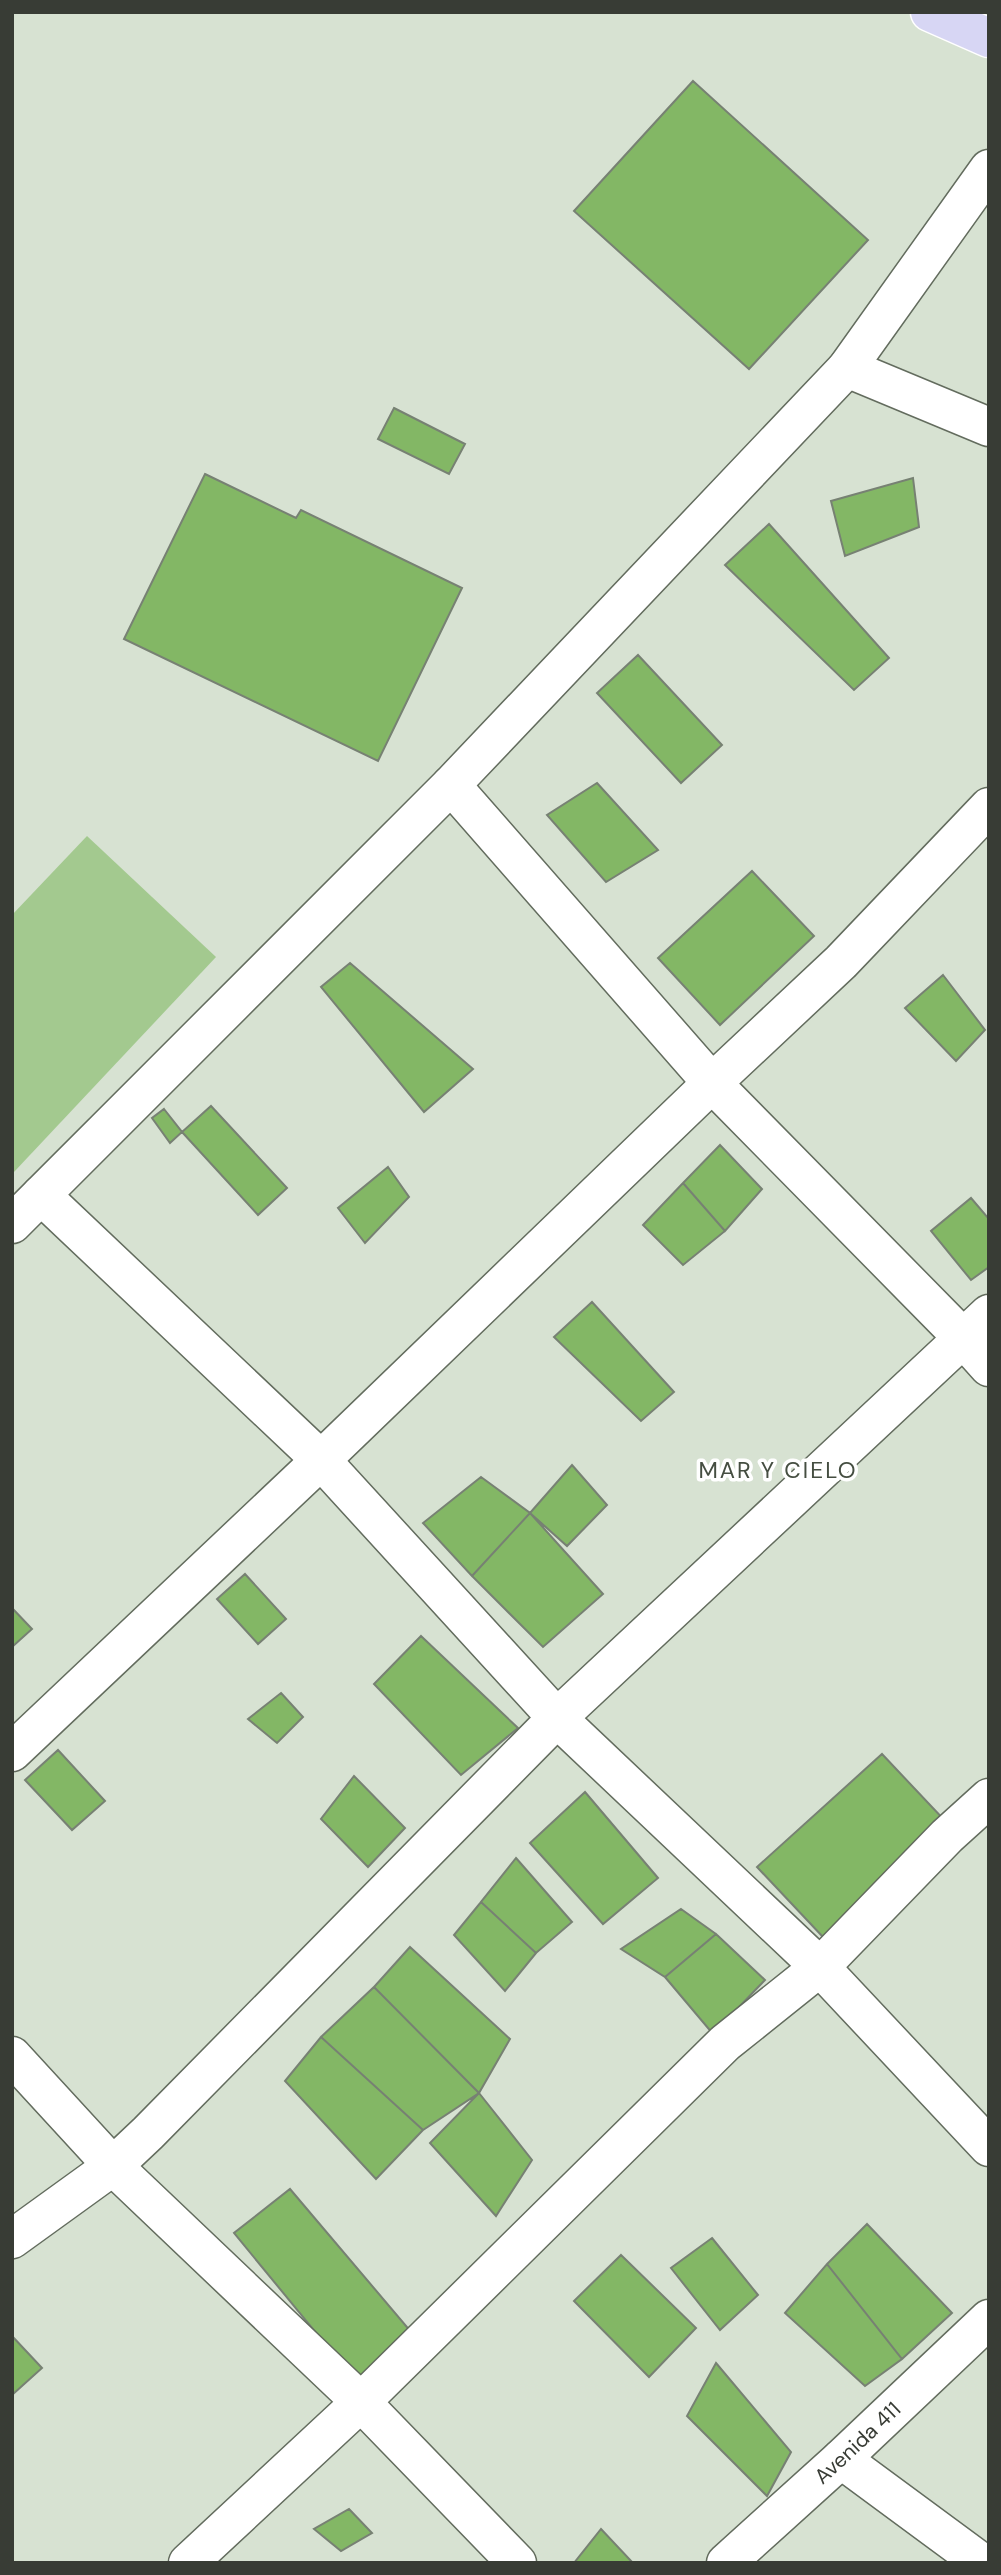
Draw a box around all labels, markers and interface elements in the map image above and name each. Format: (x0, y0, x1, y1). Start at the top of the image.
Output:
district label: MAR Y CIELO (698, 1455, 858, 1485)
street label: Avenida 411 (808, 2396, 907, 2490)

